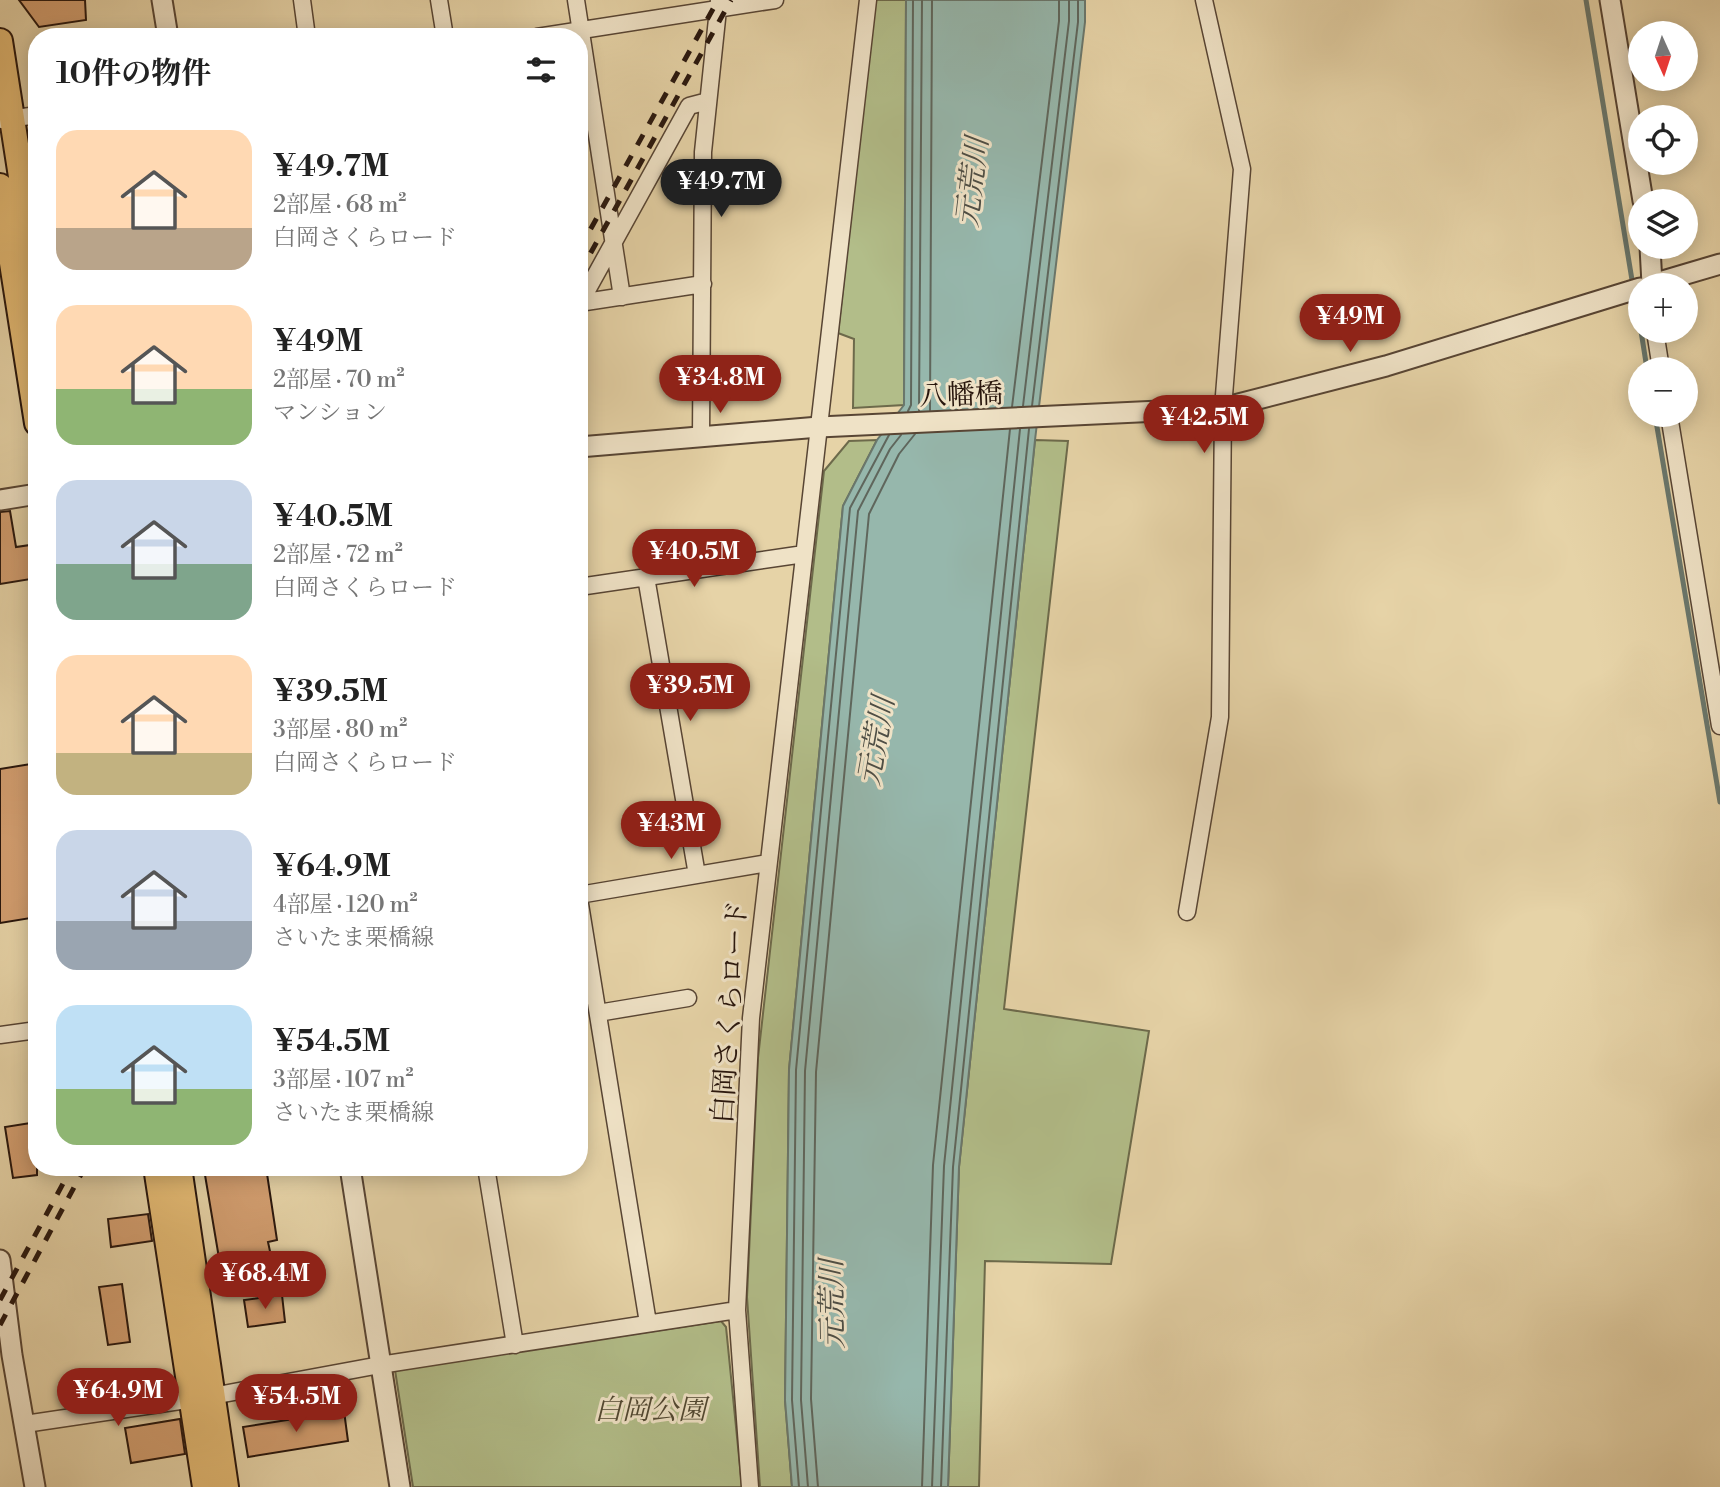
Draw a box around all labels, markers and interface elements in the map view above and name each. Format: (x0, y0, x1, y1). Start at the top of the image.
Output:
north arrow (1628, 21, 1698, 91)
map controls (1628, 21, 1698, 427)
icon: filters (522, 51, 560, 89)
text: 10件の物件 (56, 55, 211, 93)
button: locate (1628, 105, 1698, 175)
water label: 元荒川 (949, 132, 998, 229)
text: ¥49.7M (273, 148, 389, 186)
icon: home (112, 158, 196, 242)
pin: ¥49.7M (664, 160, 778, 219)
text: ¥49.7M (677, 168, 765, 196)
button: layers (1628, 189, 1698, 259)
text: 2部屋 · 68 m² (273, 191, 406, 219)
text: 白岡さくらロード (273, 224, 457, 252)
button: + (1628, 273, 1698, 343)
pin: ¥49M (1309, 294, 1391, 354)
text: ¥49M (1316, 303, 1384, 331)
text: ¥49M (273, 323, 363, 361)
icon: home (112, 333, 196, 417)
pin: ¥34.8M (663, 356, 777, 415)
button: − (1628, 357, 1698, 427)
text: ¥34.8M (675, 364, 765, 392)
text: 2部屋 · 70 m² (273, 366, 405, 394)
street label: 八幡橋 (918, 377, 1004, 414)
pin: ¥42.5M (1147, 396, 1261, 455)
text: マンション (273, 399, 387, 427)
text: ¥42.5M (1159, 404, 1249, 432)
text: ¥40.5M (273, 498, 393, 536)
icon: home (112, 508, 196, 592)
pin: ¥40.5M (637, 530, 751, 589)
text: ¥40.5M (648, 538, 740, 566)
text: 2部屋 · 72 m² (273, 541, 403, 569)
text: 白岡さくらロード (273, 574, 457, 602)
pin: ¥39.5M (633, 664, 747, 723)
text: ¥39.5M (646, 672, 734, 700)
text: ¥39.5M (273, 673, 388, 711)
icon: home (112, 683, 196, 767)
water label: 元荒川 (850, 691, 904, 789)
text: 3部屋 · 80 m² (273, 716, 407, 744)
text: 白岡さくらロード (273, 749, 457, 777)
pin: ¥43M (630, 802, 712, 861)
text: ¥43M (637, 810, 705, 838)
text: ¥64.9M (273, 848, 391, 886)
icon: home (112, 858, 196, 942)
text: 4部屋 · 120 m² (273, 891, 418, 919)
street label: 白岡さくらロード (705, 899, 756, 1125)
text: さいたま栗橋線 (273, 924, 434, 952)
text: ¥54.5M (273, 1023, 390, 1061)
icon: home (112, 1033, 196, 1117)
text: 3部屋 · 107 m² (273, 1066, 414, 1094)
text: さいたま栗橋線 (273, 1099, 434, 1127)
pin: ¥68.4M (208, 1252, 322, 1311)
water label: 元荒川 (813, 1256, 853, 1349)
text: ¥68.4M (220, 1260, 310, 1288)
pin: ¥64.9M (61, 1368, 175, 1428)
pin: ¥54.5M (239, 1374, 353, 1434)
text: ¥64.9M (73, 1377, 163, 1405)
text: ¥54.5M (251, 1383, 341, 1411)
park label: 白岡公園 (594, 1393, 710, 1428)

